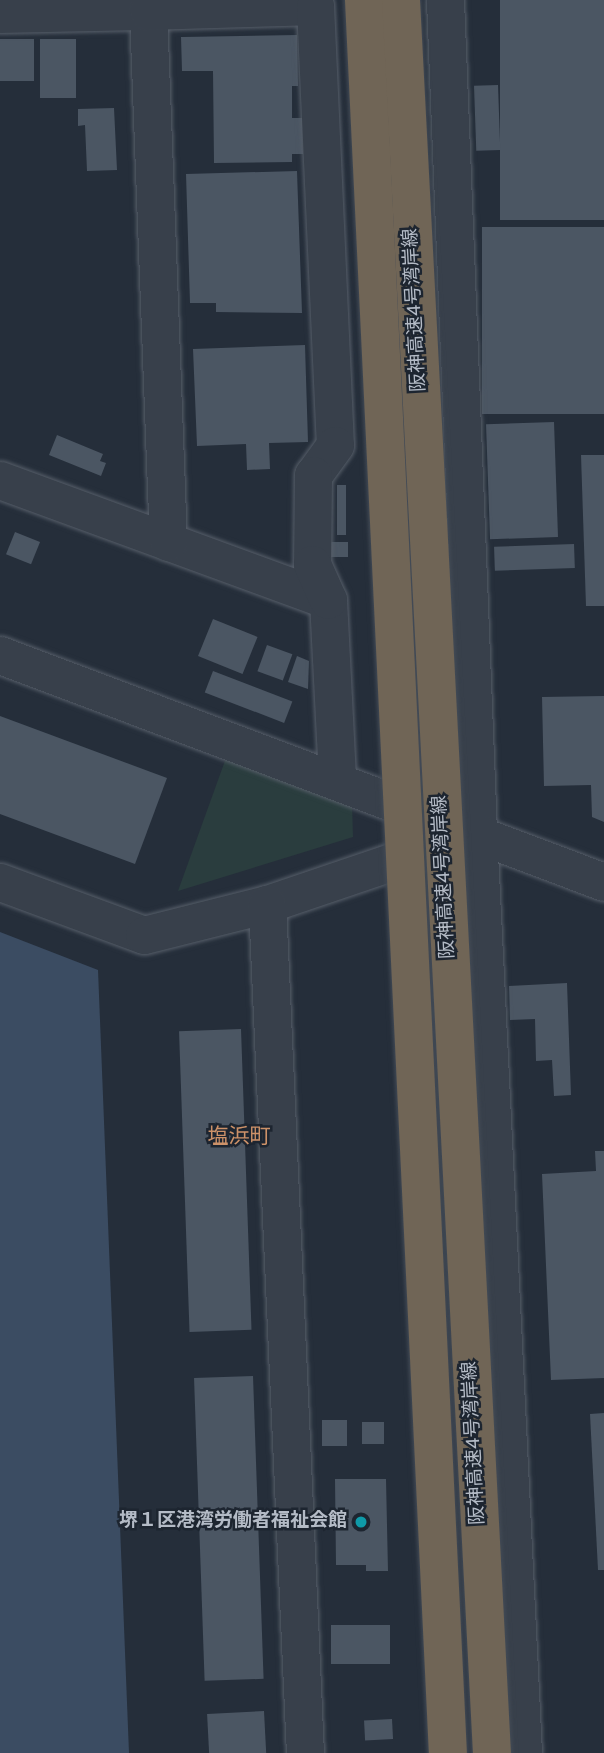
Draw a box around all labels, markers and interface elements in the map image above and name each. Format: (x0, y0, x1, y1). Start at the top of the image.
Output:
street label: 阪神高速4号湾岸線 (400, 228, 432, 392)
street label: 阪神高速4号湾岸線 (429, 795, 461, 959)
district label: 塩浜町 (208, 1125, 270, 1151)
street label: 阪神高速4号湾岸線 (459, 1361, 491, 1525)
place label: 堺１区港湾労働者福祉会館 (119, 1511, 347, 1533)
marker: 堺１区港湾労働者福祉会館 (353, 1514, 369, 1530)

